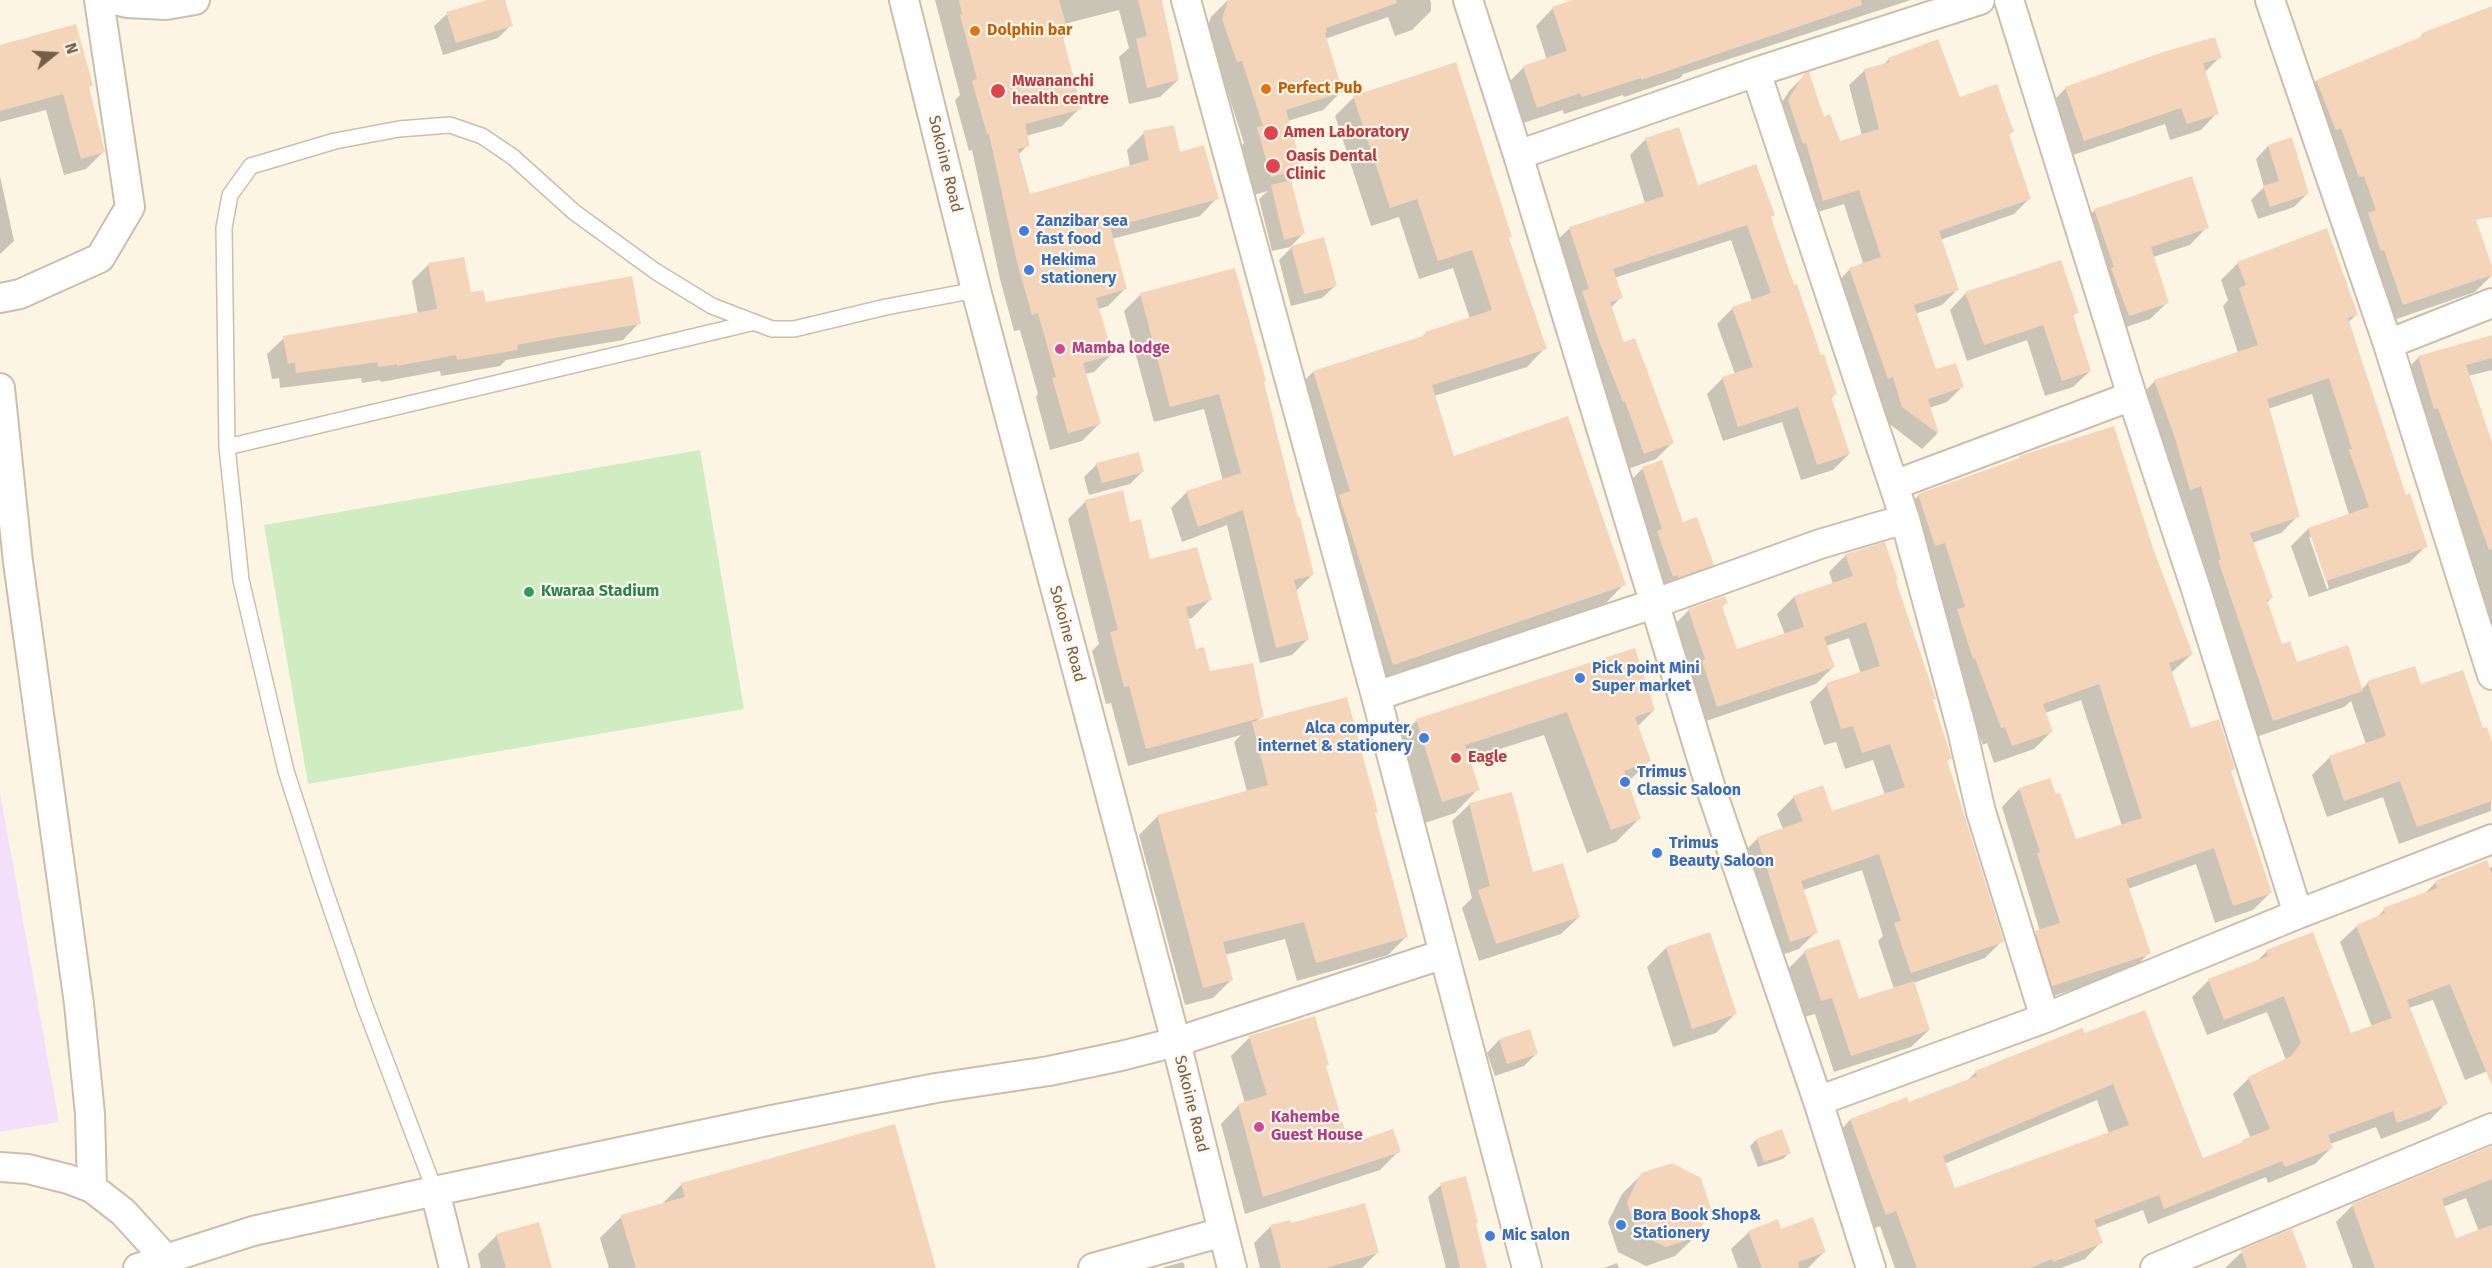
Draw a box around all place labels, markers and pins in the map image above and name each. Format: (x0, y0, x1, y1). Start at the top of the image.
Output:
place label: Dolphin bar (987, 21, 1072, 41)
marker: Dolphin bar (968, 24, 982, 38)
place label: Mwananchi health centre (1012, 72, 1109, 110)
place label: Perfect Pub (1278, 79, 1362, 99)
marker: Mwananchi health centre (989, 82, 1007, 100)
marker: Perfect Pub (1259, 82, 1273, 96)
place label: Amen Laboratory (1284, 123, 1409, 143)
marker: Amen Laboratory (1262, 124, 1280, 142)
place label: Oasis Dental Clinic (1286, 147, 1377, 185)
marker: Oasis Dental Clinic (1264, 157, 1282, 175)
place label: Zanzibar sea fast food (1036, 212, 1128, 250)
marker: Zanzibar sea fast food (1017, 224, 1031, 238)
place label: Hekima stationery (1041, 251, 1116, 289)
marker: Hekima stationery (1022, 263, 1036, 277)
place label: Mamba lodge (1072, 339, 1170, 359)
marker: Mamba lodge (1053, 342, 1067, 356)
place label: Kwaraa Stadium (541, 582, 659, 602)
marker: Kwaraa Stadium (522, 585, 536, 599)
place label: Pick point Mini Super market (1592, 659, 1700, 697)
marker: Pick point Mini Super market (1573, 671, 1587, 685)
place label: Alca computer, internet & stationery (1258, 719, 1412, 757)
marker: Alca computer, internet & stationery (1417, 731, 1431, 745)
place label: Eagle (1468, 748, 1507, 768)
marker: Eagle (1449, 751, 1463, 765)
place label: Trimus Classic Saloon (1637, 763, 1741, 801)
marker: Trimus Classic Saloon (1618, 775, 1632, 789)
place label: Trimus Beauty Saloon (1669, 834, 1774, 872)
marker: Trimus Beauty Saloon (1650, 846, 1664, 860)
place label: Kahembe Guest House (1271, 1108, 1363, 1146)
marker: Kahembe Guest House (1252, 1120, 1266, 1134)
place label: Bora Book Shop& Stationery (1633, 1206, 1761, 1244)
marker: Bora Book Shop& Stationery (1614, 1218, 1628, 1232)
place label: Mic salon (1502, 1226, 1570, 1246)
marker: Mic salon (1483, 1229, 1497, 1243)

